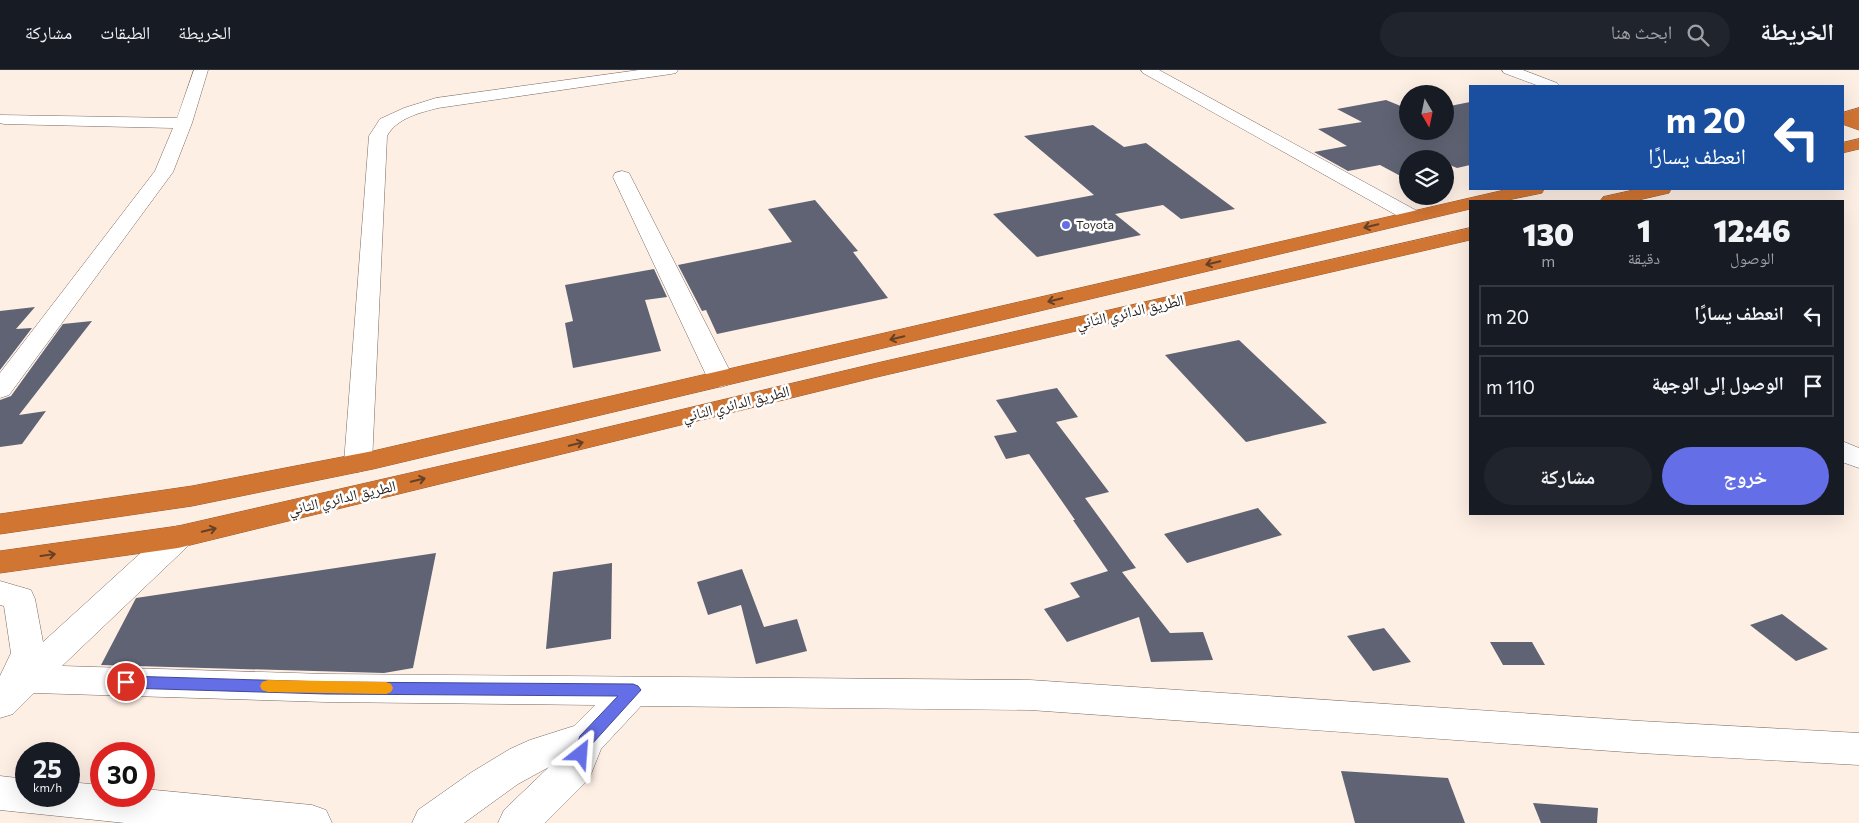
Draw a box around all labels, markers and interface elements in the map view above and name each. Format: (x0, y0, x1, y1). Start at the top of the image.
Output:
search box (1380, 12, 1730, 57)
text: الخريطة (1760, 16, 1834, 45)
text: ابحث هنا (1611, 20, 1672, 43)
text: مشاركة (25, 21, 72, 43)
text: الطبقات (100, 21, 150, 43)
text: الخريطة (178, 21, 231, 43)
icon: search (1684, 21, 1712, 49)
north arrow (1399, 85, 1454, 140)
map controls (1399, 85, 1454, 205)
text: 20 m (1666, 97, 1746, 140)
icon: left (1764, 105, 1829, 170)
text: انعطف يسارًا (1648, 142, 1746, 169)
button: layers (1399, 150, 1454, 205)
text: 1 (1637, 211, 1651, 248)
text: 12:46 (1714, 211, 1791, 248)
text: 130 (1522, 215, 1574, 252)
place label: Toyota (1076, 217, 1114, 231)
marker: Toyota (1060, 219, 1072, 231)
one-way arrow (1364, 222, 1380, 231)
text: دقيقة (1628, 248, 1660, 267)
text: الوصول (1730, 248, 1774, 267)
text: m (1541, 251, 1555, 270)
one-way arrow (1206, 259, 1222, 268)
street label: الطريق الدائري الثاني (1074, 290, 1186, 336)
one-way arrow (1048, 296, 1064, 305)
text: انعطف يسارًا (1694, 301, 1784, 324)
icon: left (1799, 302, 1827, 330)
text: 20 m (1486, 305, 1529, 328)
one-way arrow (889, 334, 905, 343)
text: الوصول إلى الوجهة (1652, 371, 1784, 394)
icon: arrive (1799, 372, 1827, 400)
text: 110 m (1486, 375, 1535, 398)
street label: الطريق الدائري الثاني (680, 381, 792, 429)
one-way arrow (568, 439, 584, 448)
button: مشاركة (1484, 447, 1652, 505)
button: خروج (1662, 447, 1829, 505)
one-way arrow (409, 475, 425, 484)
street label: الطريق الدائري الثاني (286, 476, 398, 522)
one-way arrow (200, 525, 216, 534)
one-way arrow (40, 550, 56, 560)
pin (105, 661, 147, 703)
icon: arrive (112, 668, 140, 696)
position arrow (554, 727, 606, 779)
speed limit sign: 30 (90, 742, 155, 807)
text: 25 (33, 753, 62, 783)
text: km/h (33, 780, 62, 794)

